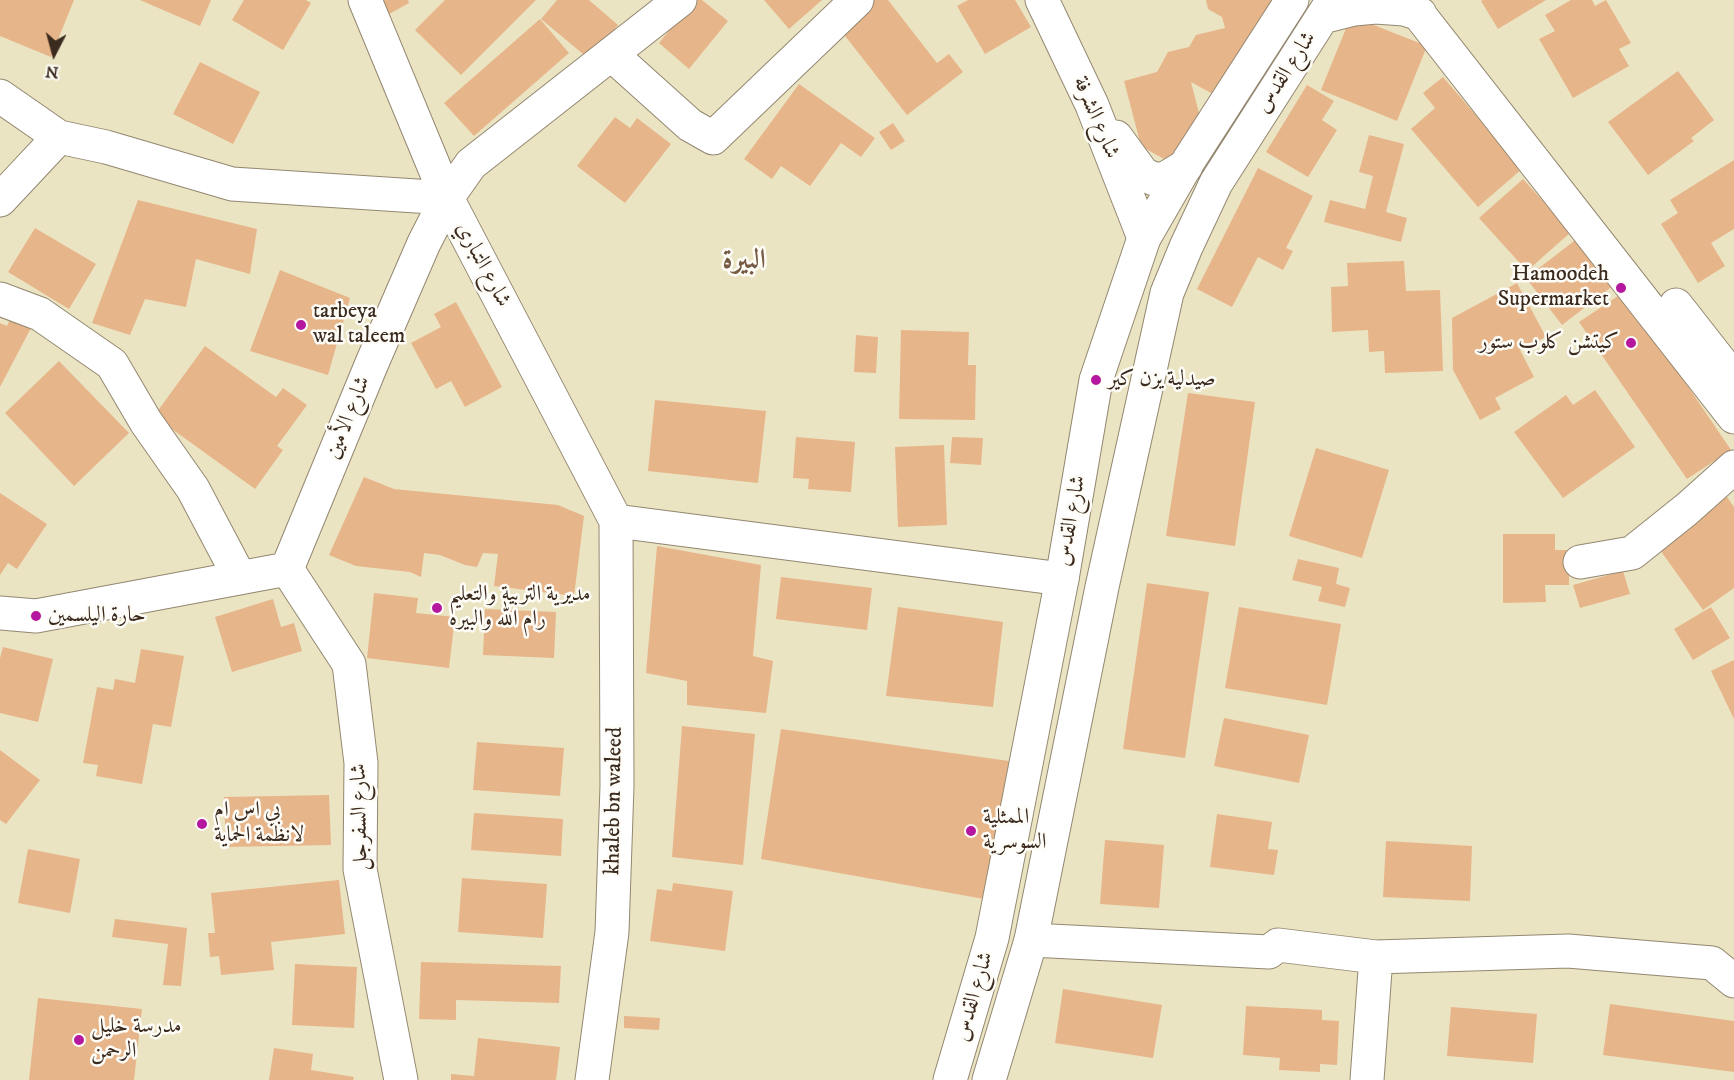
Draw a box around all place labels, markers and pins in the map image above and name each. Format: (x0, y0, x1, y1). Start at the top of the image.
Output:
place label: Hamoodeh Supermarket (1498, 262, 1609, 314)
marker: Hamoodeh Supermarket (1614, 281, 1628, 295)
place label: tarbeya wal taleem (313, 299, 405, 350)
marker: tarbeya wal taleem (294, 318, 308, 332)
place label: كيتشن كلوب ستور (1479, 330, 1619, 356)
marker: كيتشن كلوب ستور (1624, 336, 1638, 350)
place label: صيدلية يزن كير (1108, 367, 1216, 393)
marker: صيدلية يزن كير (1089, 373, 1103, 387)
place label: مديرية التربية والتعليم رام الله والبيره (449, 582, 590, 634)
marker: مديرية التربية والتعليم رام الله والبيره (430, 601, 444, 615)
place label: حارة اليلسمين (48, 603, 146, 629)
marker: حارة اليلسمين (29, 609, 43, 623)
place label: بي اس ام لانظمة الحماية (214, 798, 304, 849)
place label: الممثلية السوسرية (983, 805, 1047, 856)
marker: بي اس ام لانظمة الحماية (195, 817, 209, 831)
marker: الممثلية السوسرية (964, 824, 978, 838)
place label: مدرسة خليل الرحمن (91, 1014, 181, 1066)
marker: مدرسة خليل الرحمن (72, 1033, 86, 1047)

